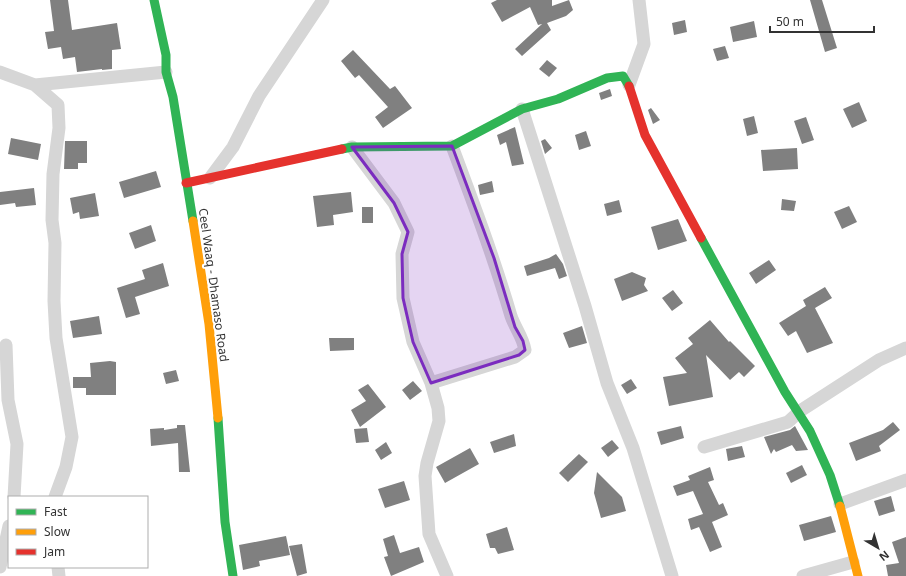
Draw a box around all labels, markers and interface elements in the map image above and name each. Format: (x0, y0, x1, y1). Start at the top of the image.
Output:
scale bar (770, 8, 874, 34)
text: 50 m (776, 13, 804, 30)
street label: Ceel Waaq - Dhamaso Road (195, 207, 233, 363)
legend (8, 496, 148, 568)
text: Fast (44, 503, 68, 520)
text: Slow (44, 523, 71, 540)
north arrow (858, 528, 898, 568)
text: Jam (43, 543, 65, 560)
text: N (876, 548, 893, 565)

